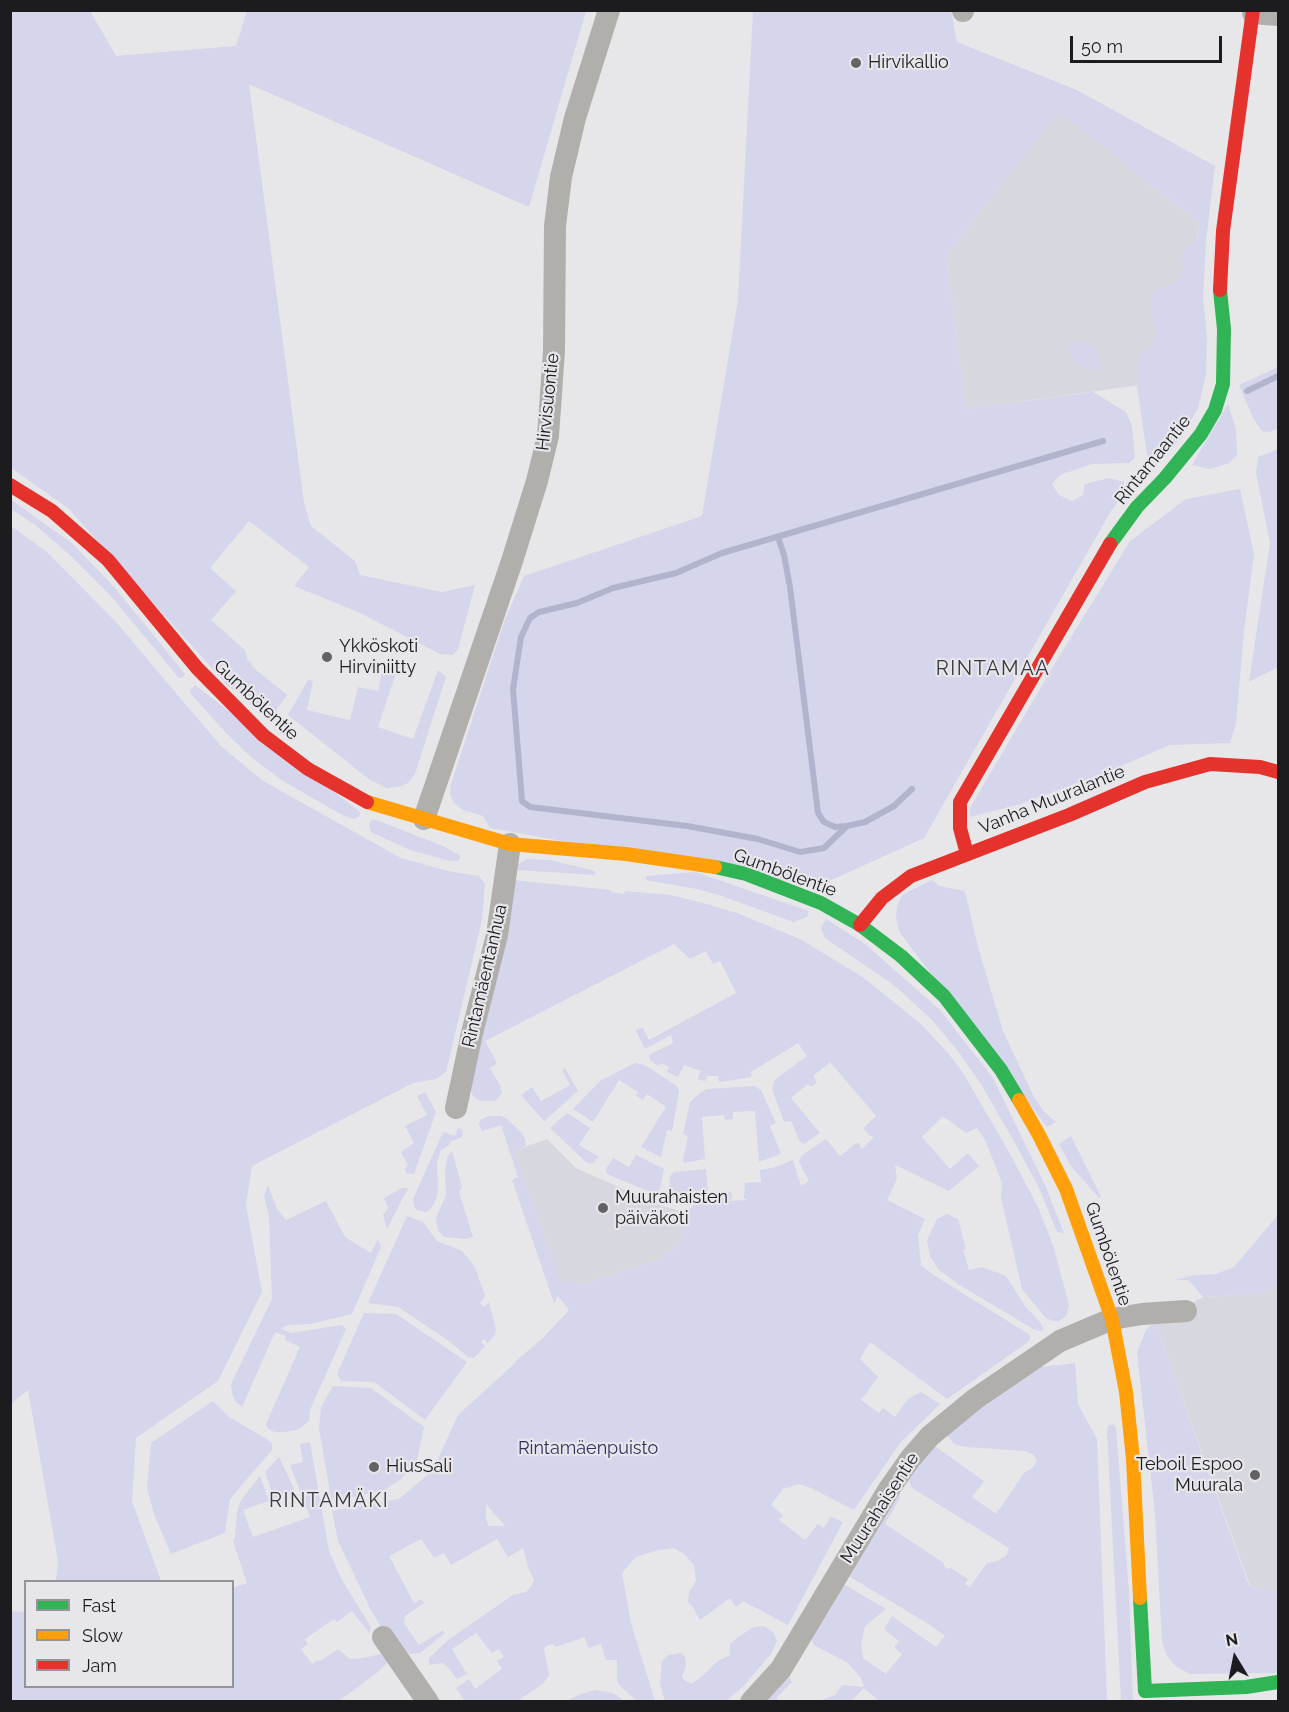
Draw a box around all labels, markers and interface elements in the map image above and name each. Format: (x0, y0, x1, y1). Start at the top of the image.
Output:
scale bar (1073, 24, 1224, 62)
text: 50 m (1081, 36, 1123, 57)
place label: Hirvikallio (868, 52, 949, 74)
marker: Hirvikallio (849, 56, 863, 70)
street label: Hirvisuontie (532, 352, 564, 452)
street label: Rintamaantie (1110, 411, 1196, 509)
place label: Ykköskoti Hirviniitty (339, 636, 418, 678)
marker: Ykköskoti Hirviniitty (320, 650, 334, 664)
street label: Gumbölentie (209, 655, 303, 745)
district label: RINTAMAA (936, 657, 1050, 681)
street label: Vanha Muuralantie (976, 761, 1128, 839)
street label: Gumbölentie (730, 844, 840, 902)
street label: Rintamäentanhua (458, 902, 512, 1050)
place label: Muurahaisten päiväkoti (615, 1187, 728, 1230)
street label: Gumbölentie (1080, 1199, 1136, 1309)
marker: Muurahaisten päiväkoti (596, 1201, 610, 1215)
park label: Rintamäenpuisto (518, 1438, 658, 1460)
street label: Muurahaisentie (836, 1449, 924, 1567)
place label: Teboil Espoo Muurala (1136, 1454, 1243, 1496)
place label: HiusSali (386, 1456, 452, 1478)
marker: HiusSali (367, 1460, 381, 1474)
marker: Teboil Espoo Muurala (1248, 1468, 1262, 1482)
district label: RINTAMÄKI (269, 1489, 389, 1513)
legend (24, 1580, 234, 1688)
text: Fast (82, 1595, 116, 1616)
text: Slow (82, 1625, 123, 1646)
north arrow (1205, 1628, 1265, 1688)
text: N (1224, 1629, 1239, 1650)
text: Jam (82, 1655, 117, 1676)

